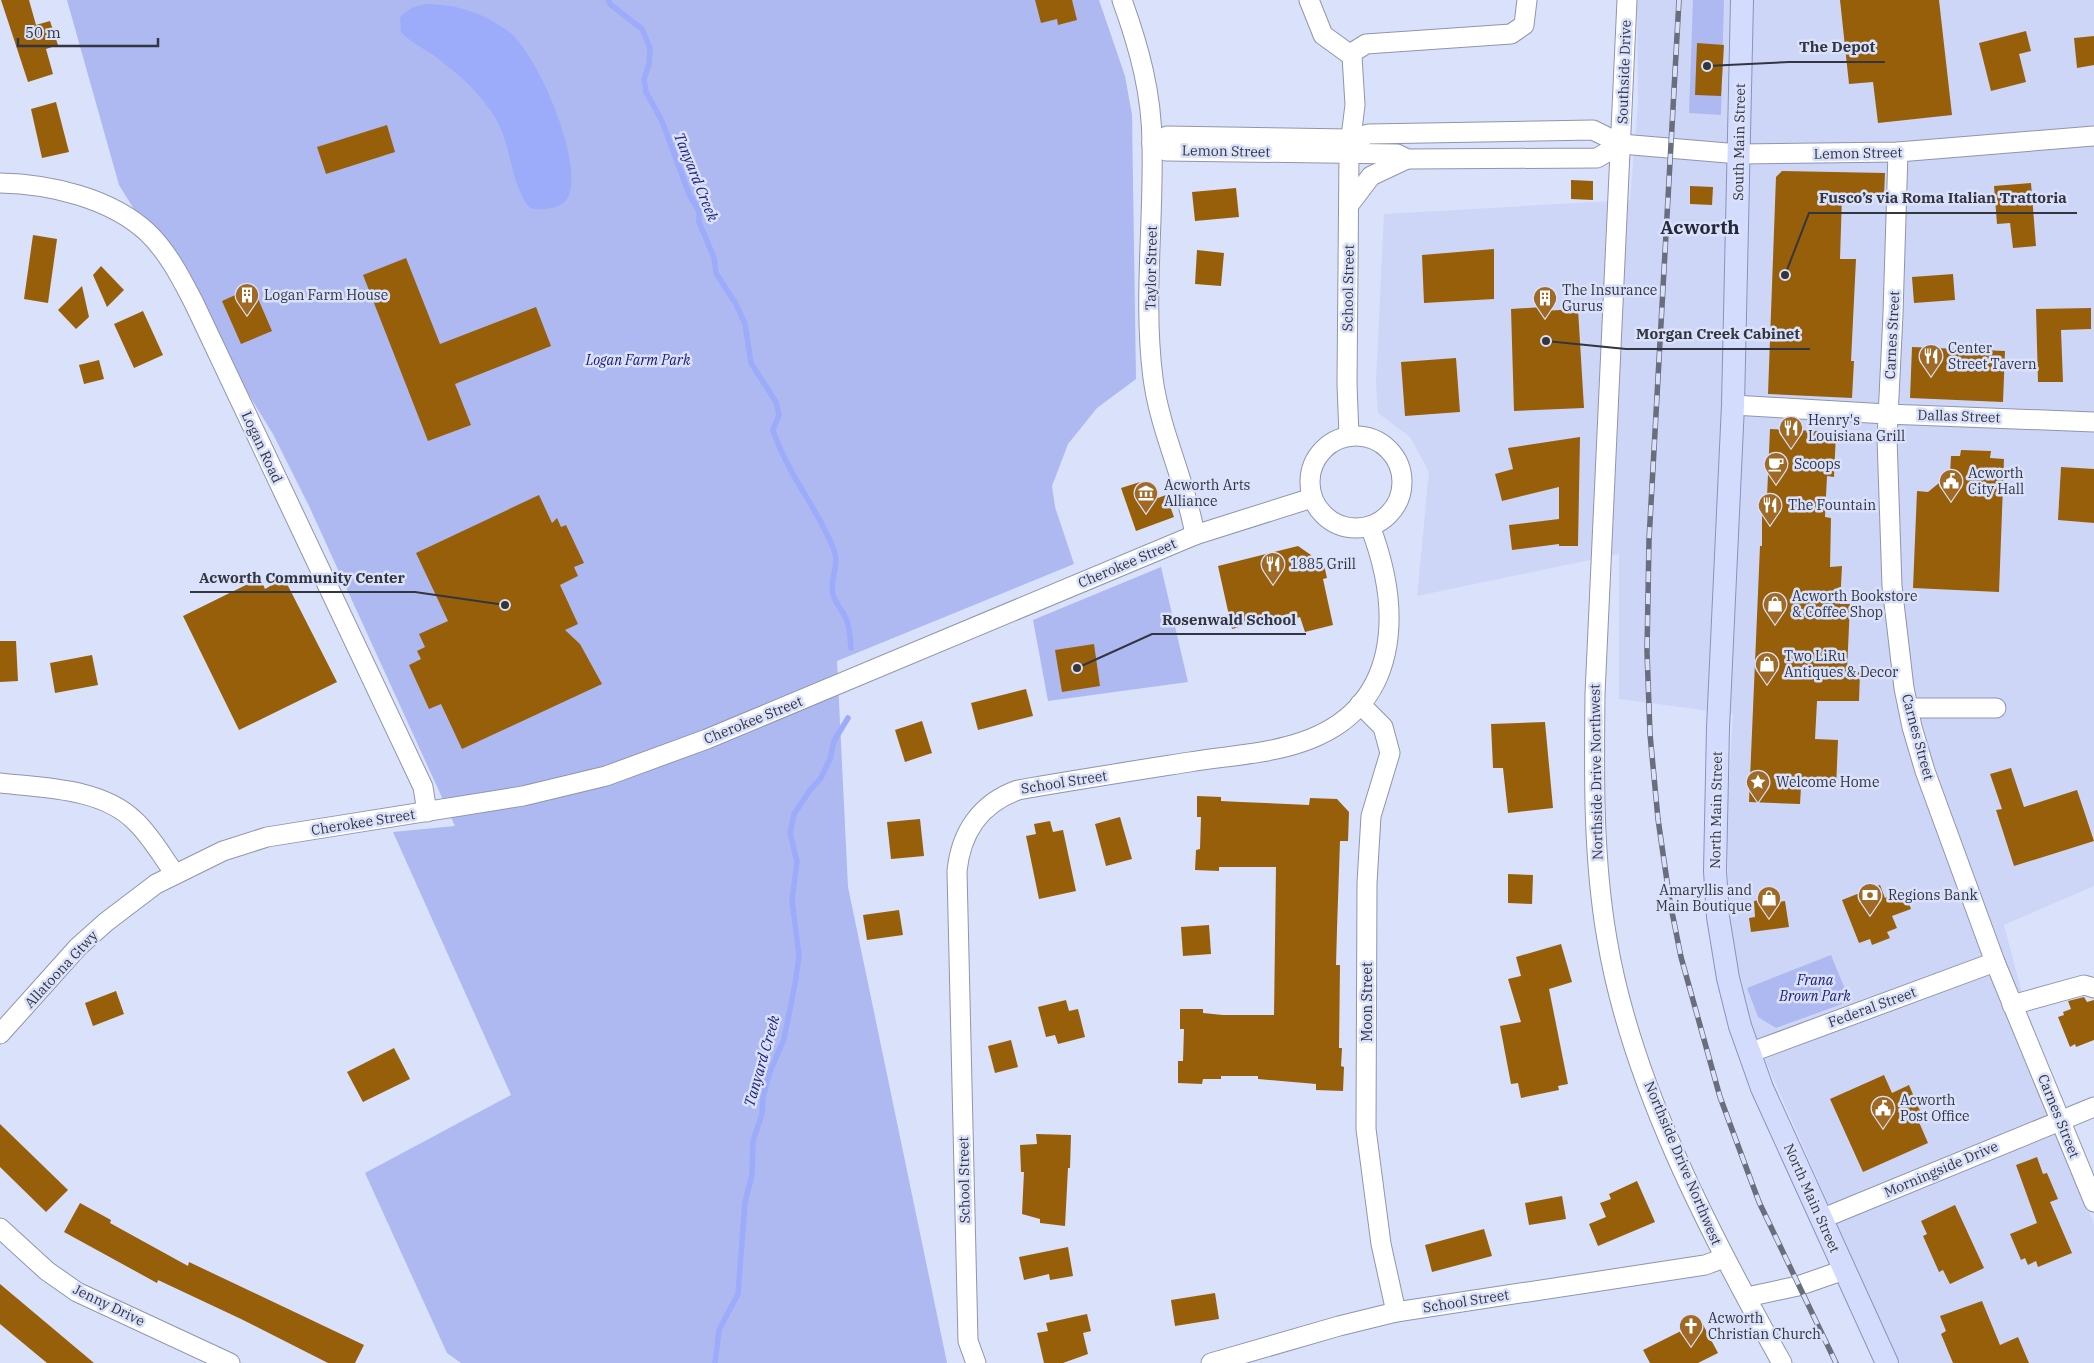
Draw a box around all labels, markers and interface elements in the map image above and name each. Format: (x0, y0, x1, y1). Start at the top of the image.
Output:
scale bar (18, 15, 158, 47)
street label: Southside Drive (1613, 20, 1635, 124)
text: 50 m (25, 23, 61, 42)
callout: The Depot (1789, 32, 1885, 62)
text: The Depot (1799, 37, 1876, 56)
street label: South Main Street (1729, 83, 1749, 201)
water label: Tanyard Creek (670, 130, 723, 224)
street label: Lemon Street (1182, 141, 1270, 161)
street label: Lemon Street (1814, 143, 1902, 163)
callout: Fusco’s via Roma Italian Trattoria (1809, 183, 2077, 213)
text: Fusco’s via Roma Italian Trattoria (1819, 188, 2067, 207)
district label: Acworth (1660, 215, 1740, 239)
street label: Taylor Street (1141, 226, 1161, 310)
street label: School Street (1338, 244, 1358, 332)
place label: The Insurance Gurus (1562, 281, 1657, 315)
building icon: Logan Farm House (234, 282, 260, 316)
building icon: The Insurance Gurus (1532, 285, 1558, 319)
place label: Logan Farm House (264, 286, 388, 304)
street label: Carnes Street (1881, 290, 1903, 380)
callout: Morgan Creek Cabinet (1626, 319, 1810, 349)
text: Morgan Creek Cabinet (1636, 324, 1800, 343)
place label: Center Street Tavern (1948, 339, 2037, 373)
restaurant icon: Center Street Tavern (1918, 343, 1944, 377)
park label: Logan Farm Park (585, 351, 691, 369)
street label: Dallas Street (1917, 406, 2001, 426)
street label: Logan Road (238, 408, 287, 486)
place label: Henry's Louisiana Grill (1808, 411, 1905, 445)
restaurant icon: Henry's Louisiana Grill (1778, 415, 1804, 449)
cafe icon: Scoops (1763, 451, 1789, 485)
place label: Scoops (1794, 455, 1841, 473)
place label: Acworth City Hall (1968, 464, 2024, 498)
public building icon: Acworth City Hall (1938, 468, 1964, 502)
place label: Acworth Arts Alliance (1164, 476, 1251, 510)
museum icon: Acworth Arts Alliance (1133, 480, 1159, 514)
restaurant icon: The Fountain (1757, 492, 1783, 526)
place label: The Fountain (1788, 496, 1876, 514)
street label: Cherokee Street (1075, 534, 1179, 592)
restaurant icon: 1885 Grill (1260, 551, 1286, 585)
place label: 1885 Grill (1290, 555, 1356, 573)
callout: Acworth Community Center (190, 562, 415, 592)
text: Acworth Community Center (199, 568, 406, 587)
place label: Acworth Bookstore & Coffee Shop (1792, 587, 1917, 621)
shop icon: Acworth Bookstore & Coffee Shop (1762, 591, 1788, 625)
callout: Rosenwald School (1152, 604, 1306, 634)
text: Rosenwald School (1162, 610, 1296, 629)
place label: Two LiRu Antiques & Decor (1784, 647, 1899, 681)
shop icon: Two LiRu Antiques & Decor (1754, 651, 1780, 685)
street label: Northside Drive Northwest (1585, 684, 1607, 860)
street label: Cherokee Street (701, 692, 805, 748)
street label: Carnes Street (1898, 692, 1938, 782)
street label: North Main Street (1706, 751, 1726, 869)
street label: School Street (1020, 766, 1108, 798)
place icon: Welcome Home (1745, 769, 1771, 803)
place label: Welcome Home (1776, 773, 1879, 791)
street label: Cherokee Street (310, 805, 416, 839)
place label: Amaryllis and Main Boutique (1656, 881, 1752, 915)
bank icon: Regions Bank (1857, 882, 1883, 916)
shop icon: Amaryllis and Main Boutique (1756, 885, 1782, 919)
place label: Regions Bank (1888, 886, 1979, 904)
street label: Allatoona Gtwy (20, 926, 102, 1012)
street label: Moon Street (1358, 962, 1376, 1042)
park label: Frana Brown Park (1778, 971, 1851, 1005)
street label: Federal Street (1825, 983, 1919, 1031)
water label: Tanyard Creek (739, 1013, 784, 1109)
street label: Carnes Street (2034, 1072, 2084, 1161)
street label: Northside Drive Northwest (1640, 1078, 1726, 1248)
place label: Acworth Post Office (1900, 1091, 1970, 1125)
public building icon: Acworth Post Office (1870, 1095, 1896, 1129)
street label: School Street (954, 1136, 974, 1224)
street label: Morningside Drive (1881, 1137, 2001, 1201)
street label: North Main Street (1780, 1141, 1844, 1256)
street label: Jenny Drive (70, 1280, 148, 1330)
street label: School Street (1422, 1285, 1510, 1317)
place label: Acworth Christian Church (1708, 1309, 1821, 1343)
church icon: Acworth Christian Church (1678, 1313, 1704, 1347)

